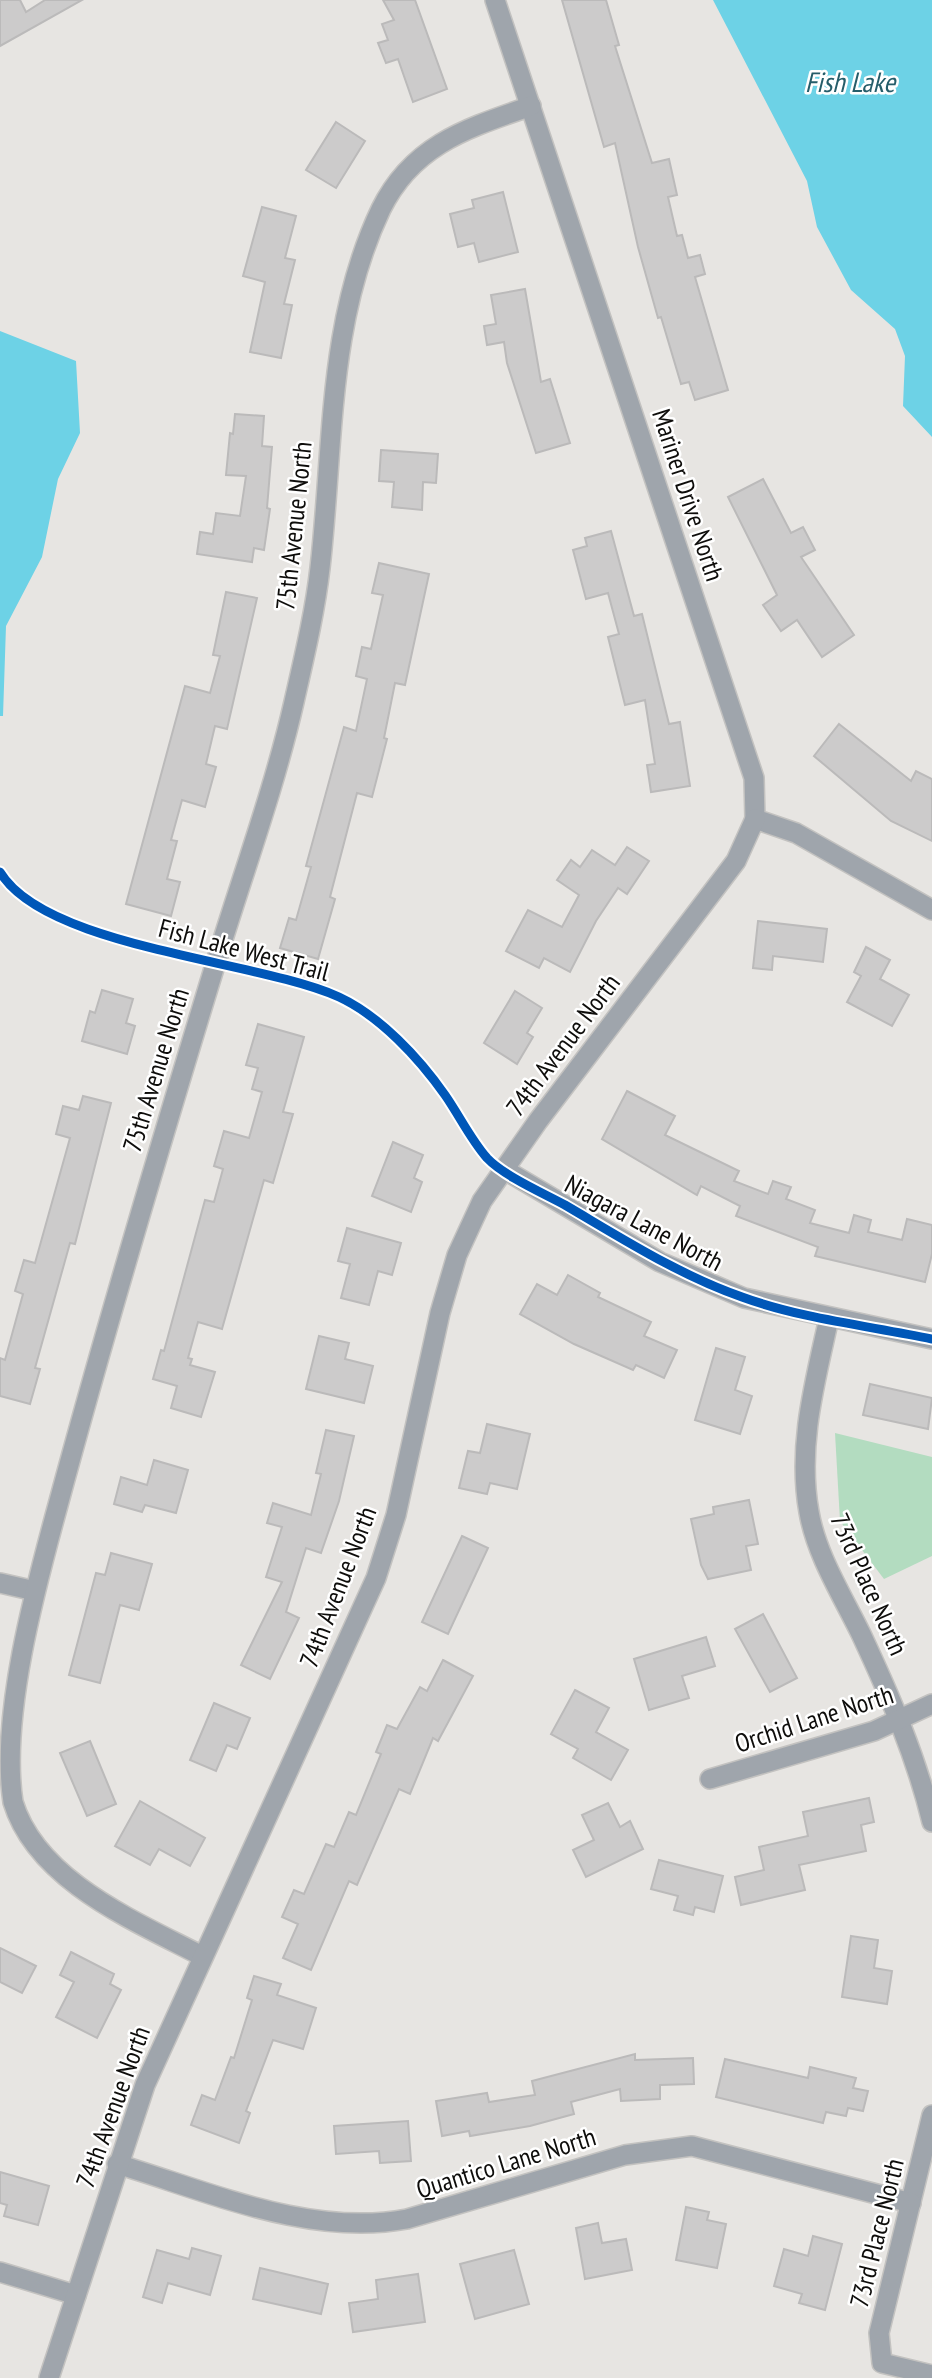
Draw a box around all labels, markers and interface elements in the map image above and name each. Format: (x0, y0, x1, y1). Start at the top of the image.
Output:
water label: Fish Lake (805, 63, 897, 100)
street label: Mariner Drive North (645, 405, 732, 585)
street label: 75th Avenue North (268, 440, 319, 612)
street label: Fish Lake West Trail (155, 911, 333, 988)
street label: 74th Avenue North (498, 967, 627, 1122)
street label: 75th Avenue North (115, 984, 196, 1156)
street label: Niagara Lane North (559, 1167, 729, 1278)
street label: 74th Avenue North (292, 1502, 383, 1672)
street label: 73rd Place North (823, 1508, 915, 1660)
street label: Orchid Lane North (730, 1677, 897, 1760)
street label: 74th Avenue North (68, 2021, 157, 2192)
street label: Quantico Lane North (412, 2120, 600, 2205)
street label: 73rd Place North (842, 2155, 911, 2311)

